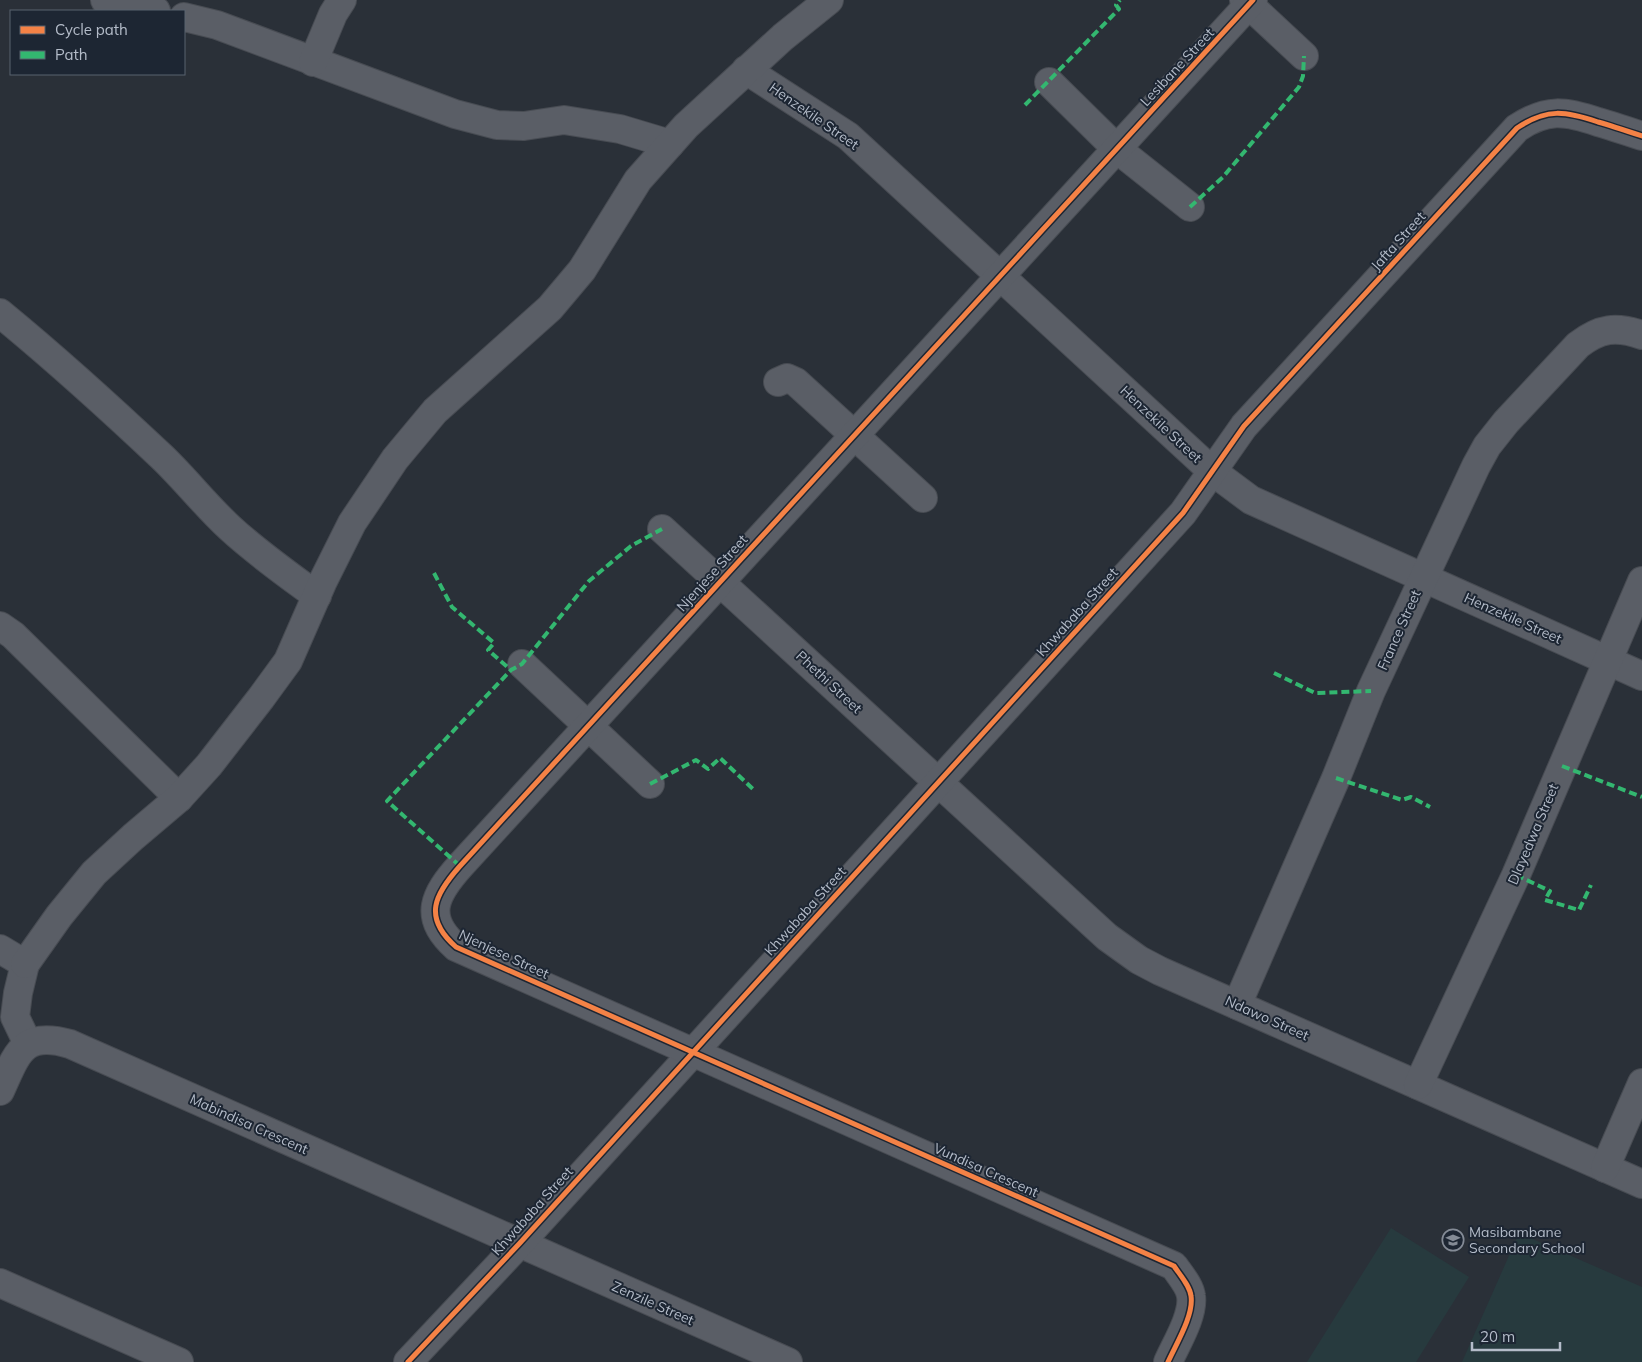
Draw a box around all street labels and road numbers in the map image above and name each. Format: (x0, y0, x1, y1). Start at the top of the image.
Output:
street label: Lesibane Street (1136, 24, 1218, 110)
street label: Henzekile Street (766, 78, 862, 154)
street label: Jafta Street (1367, 208, 1429, 274)
street label: Henzekile Street (1116, 382, 1206, 467)
street label: Njenjese Street (673, 531, 751, 615)
street label: Khwababa Street (1032, 564, 1122, 660)
street label: France Street (1373, 587, 1425, 673)
street label: Henzekile Street (1461, 588, 1565, 648)
street label: Phethi Street (792, 647, 866, 717)
street label: Dlayedwa Street (1504, 781, 1562, 887)
street label: Khwababa Street (760, 863, 850, 959)
street label: Njenjese Street (456, 925, 552, 983)
street label: Ndawo Street (1222, 992, 1312, 1044)
street label: Mabindisa Crescent (187, 1090, 311, 1158)
street label: Vundisa Crescent (931, 1139, 1041, 1201)
street label: Khwababa Street (487, 1163, 577, 1259)
street label: Zenzile Street (609, 1277, 697, 1329)

